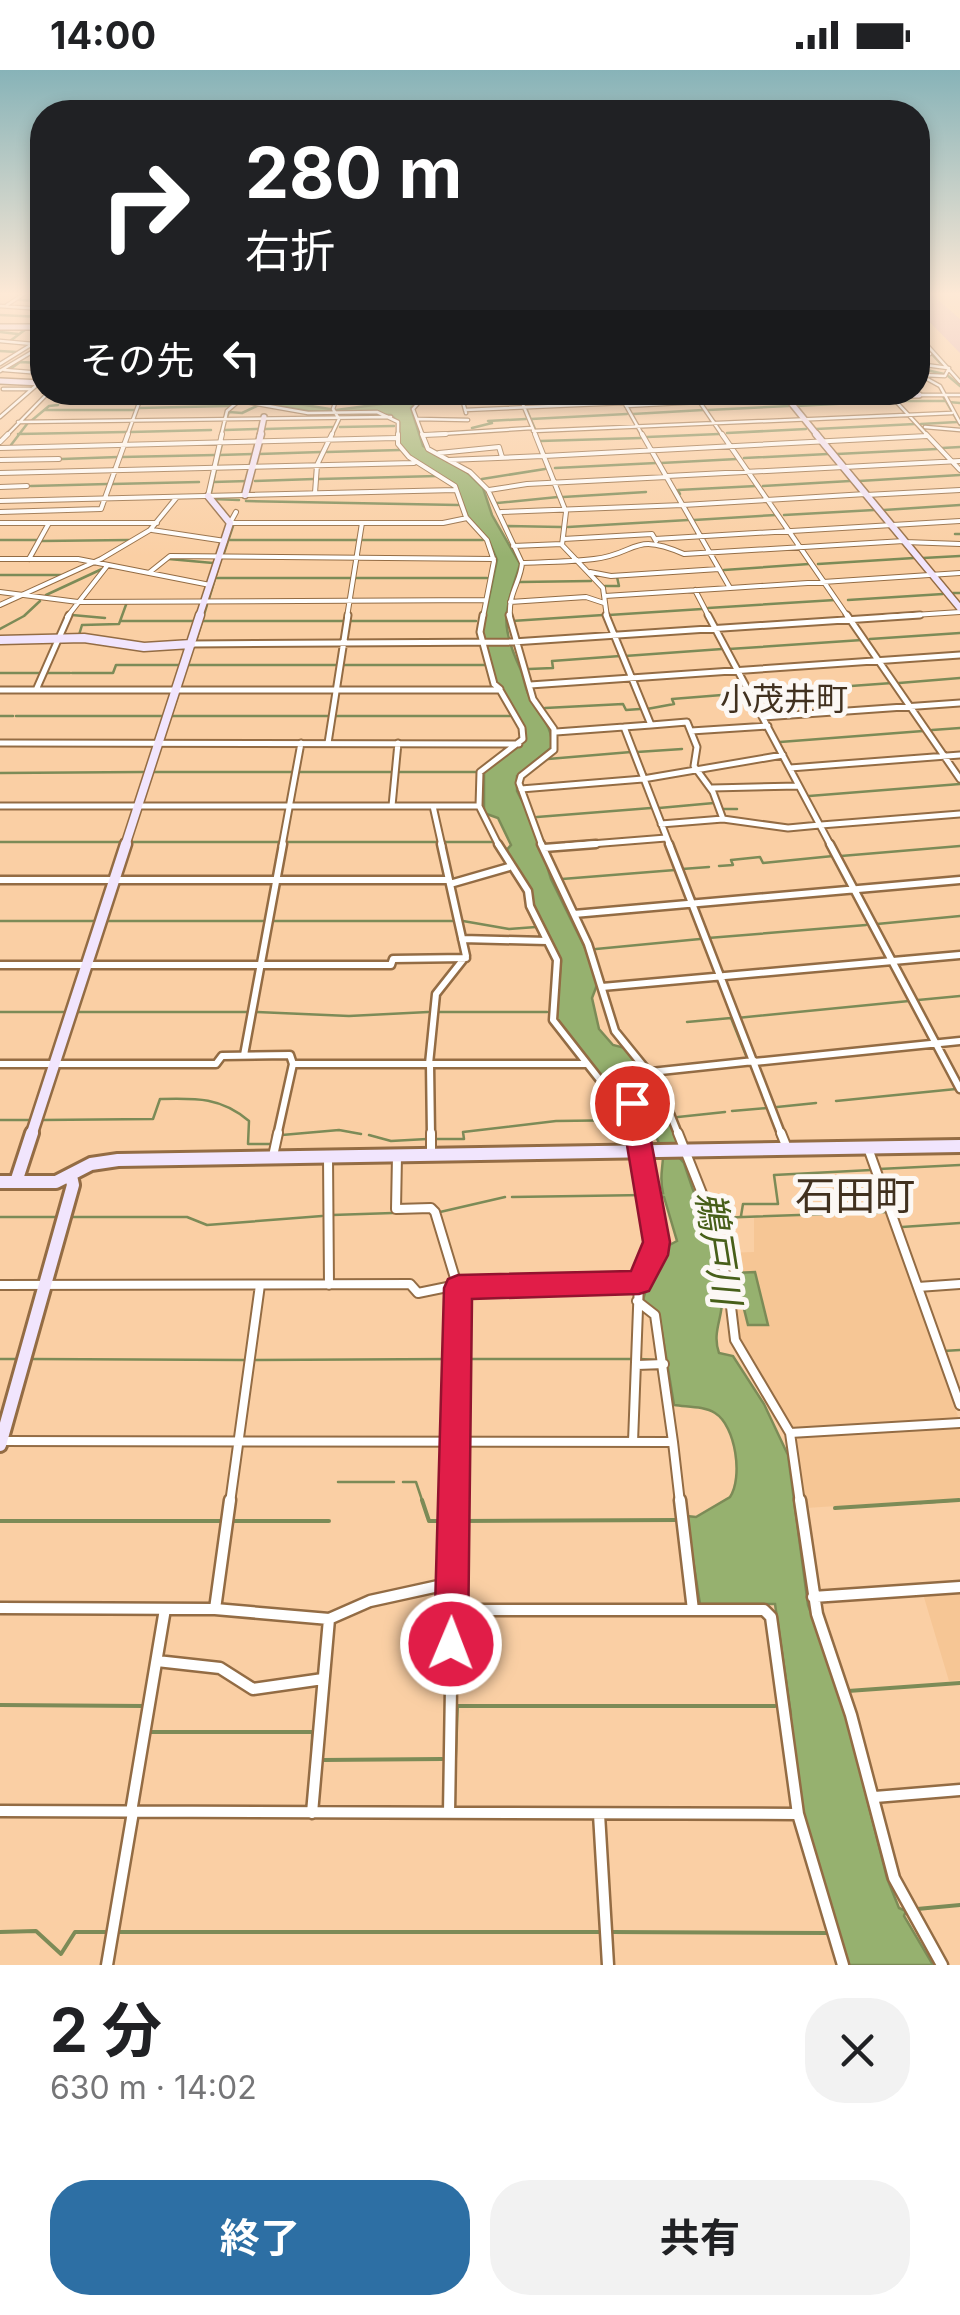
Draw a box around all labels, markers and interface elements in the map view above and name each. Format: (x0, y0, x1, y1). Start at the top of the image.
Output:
text: 14:00 (50, 12, 156, 58)
text: 280 m (245, 130, 462, 215)
icon: right (80, 140, 210, 270)
text: 右折 (245, 223, 335, 278)
icon: left (214, 330, 269, 385)
text: その先 (80, 337, 194, 383)
district label: 小茂井町 (720, 679, 848, 718)
pin (590, 1061, 675, 1146)
icon: arrive (605, 1076, 660, 1131)
district label: 石田町 (795, 1171, 915, 1220)
water label: 鵜戸川 (687, 1188, 751, 1312)
position arrow (399, 1592, 503, 1696)
text: 2 分 (50, 1994, 162, 2066)
button: close (805, 1998, 910, 2103)
text: 630 m · 14:02 (50, 2068, 257, 2107)
button: 終了 (50, 2180, 470, 2295)
button: 共有 (490, 2180, 910, 2295)

